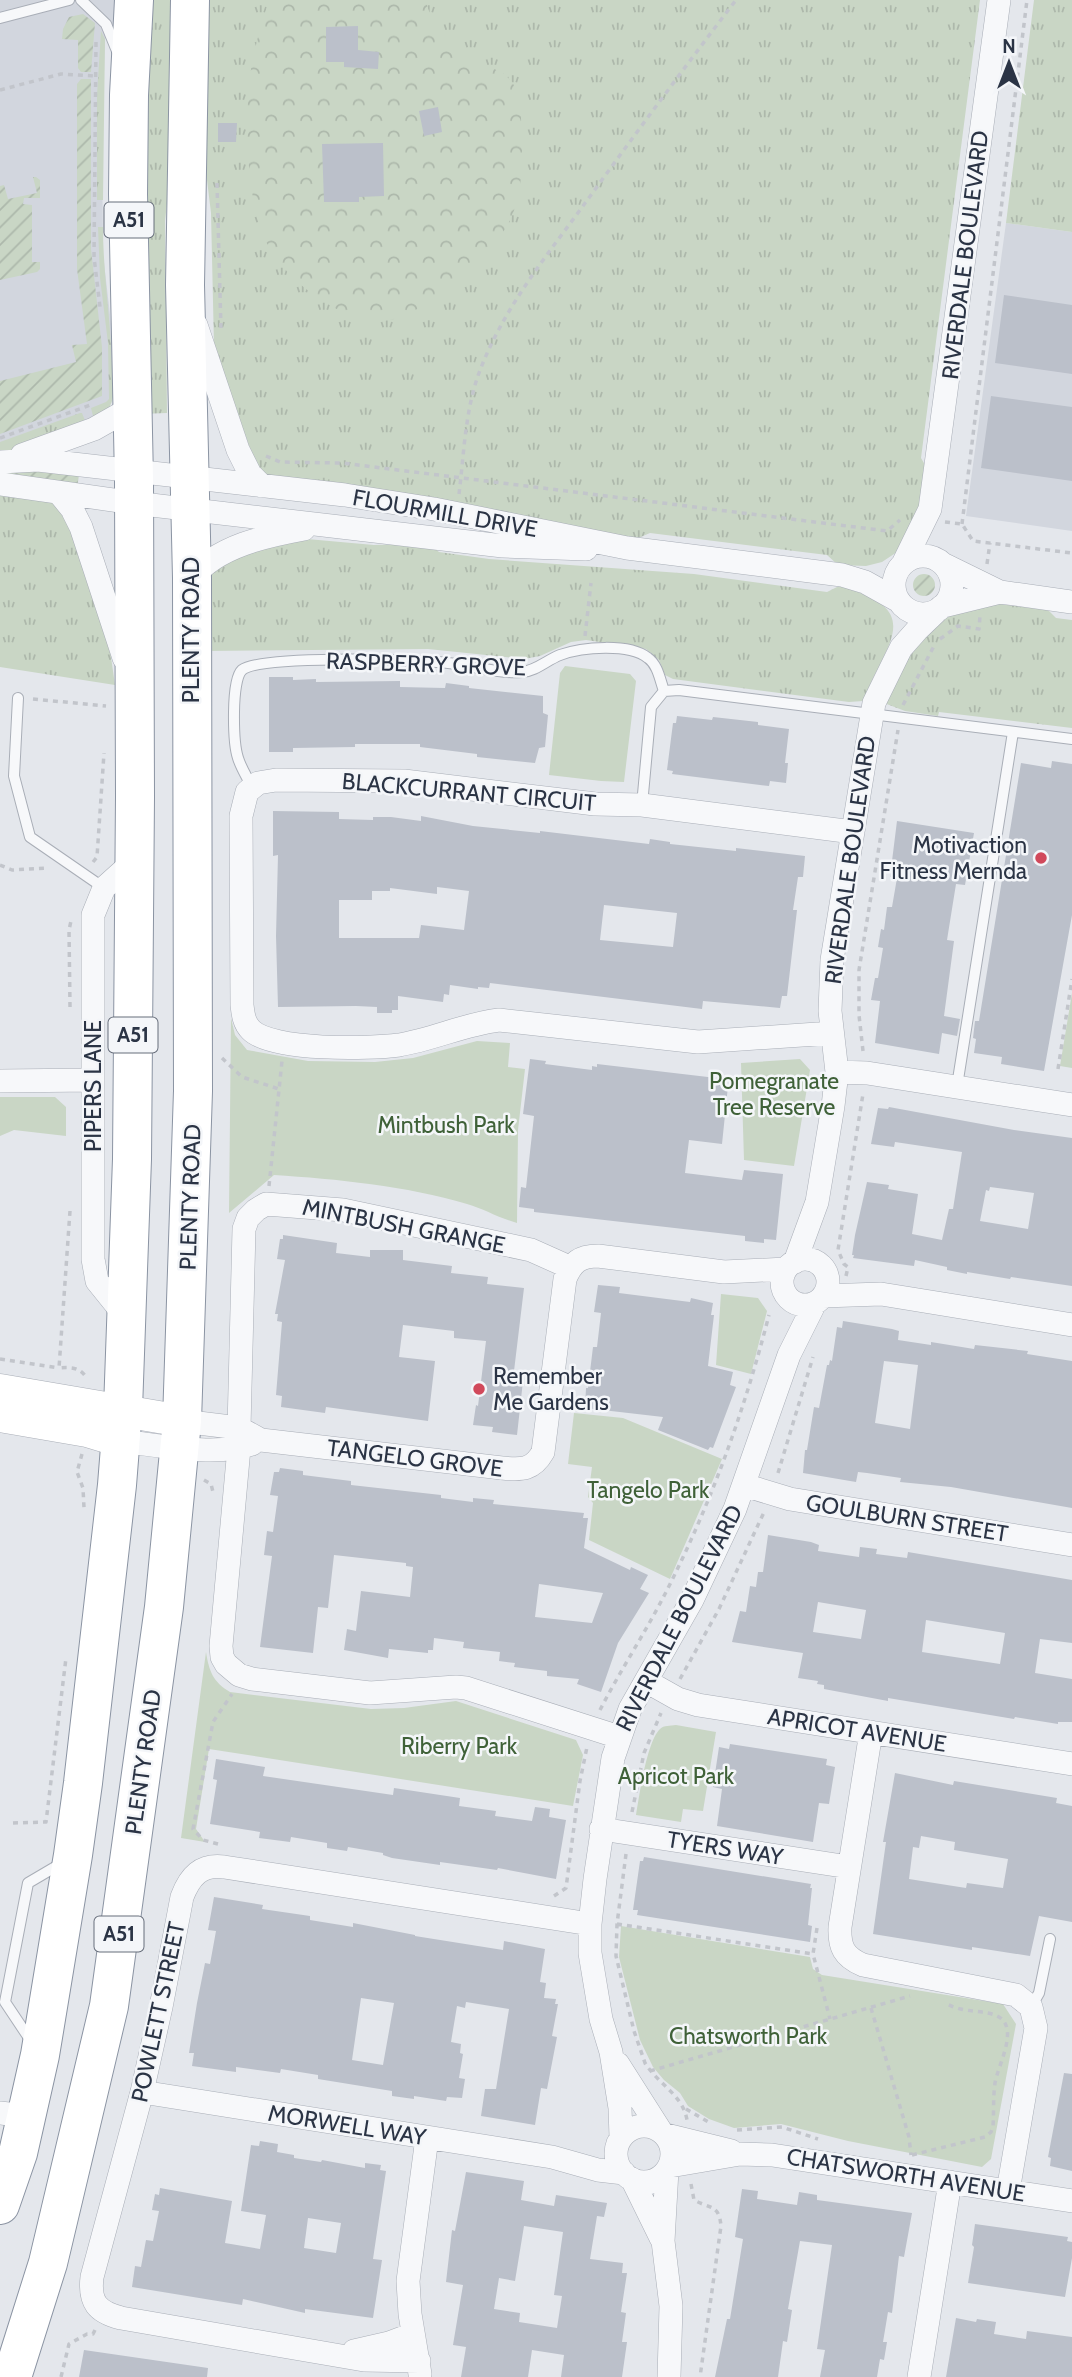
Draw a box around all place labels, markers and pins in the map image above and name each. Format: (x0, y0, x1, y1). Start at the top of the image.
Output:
place label: Motivaction Fitness Mernda (880, 831, 1027, 885)
marker: Motivaction Fitness Mernda (1033, 850, 1049, 866)
place label: Remember Me Gardens (493, 1362, 609, 1416)
marker: Remember Me Gardens (471, 1381, 487, 1397)

